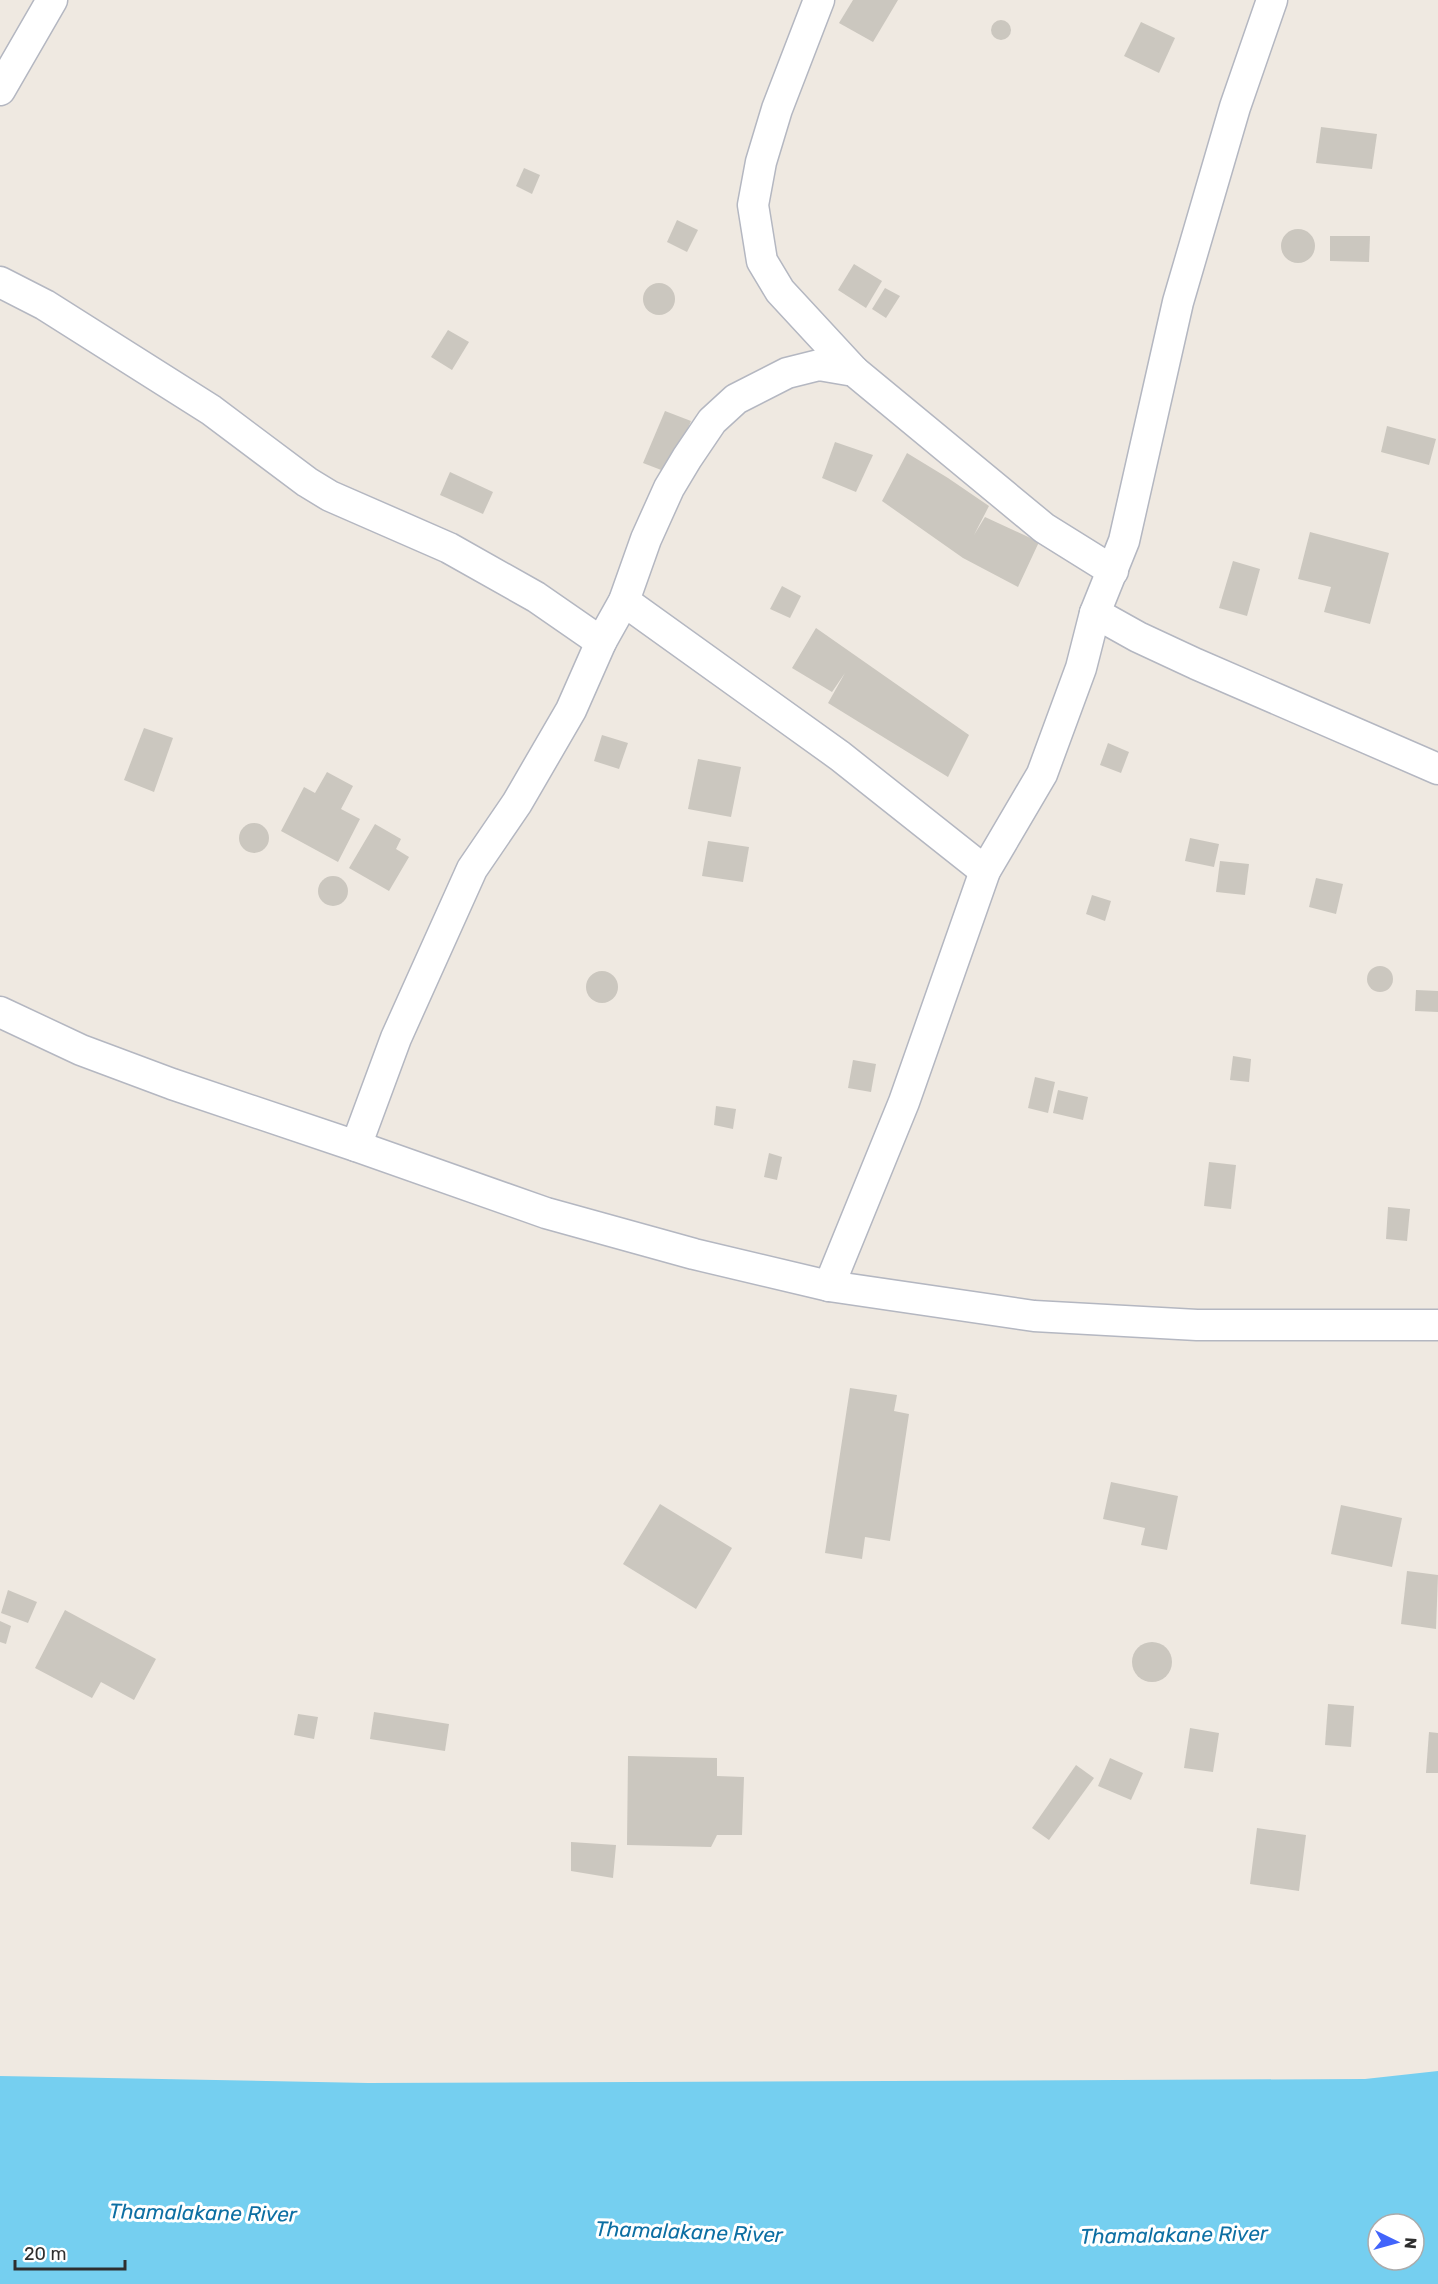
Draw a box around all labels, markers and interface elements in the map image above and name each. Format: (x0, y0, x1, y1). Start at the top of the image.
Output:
water label: Thamalakane River (109, 2198, 298, 2227)
north arrow (1366, 2212, 1426, 2272)
water label: Thamalakane River (595, 2216, 784, 2247)
water label: Thamalakane River (1080, 2220, 1269, 2249)
scale bar (15, 2233, 124, 2271)
text: N (1400, 2237, 1420, 2250)
text: 20 m (24, 2243, 66, 2265)

